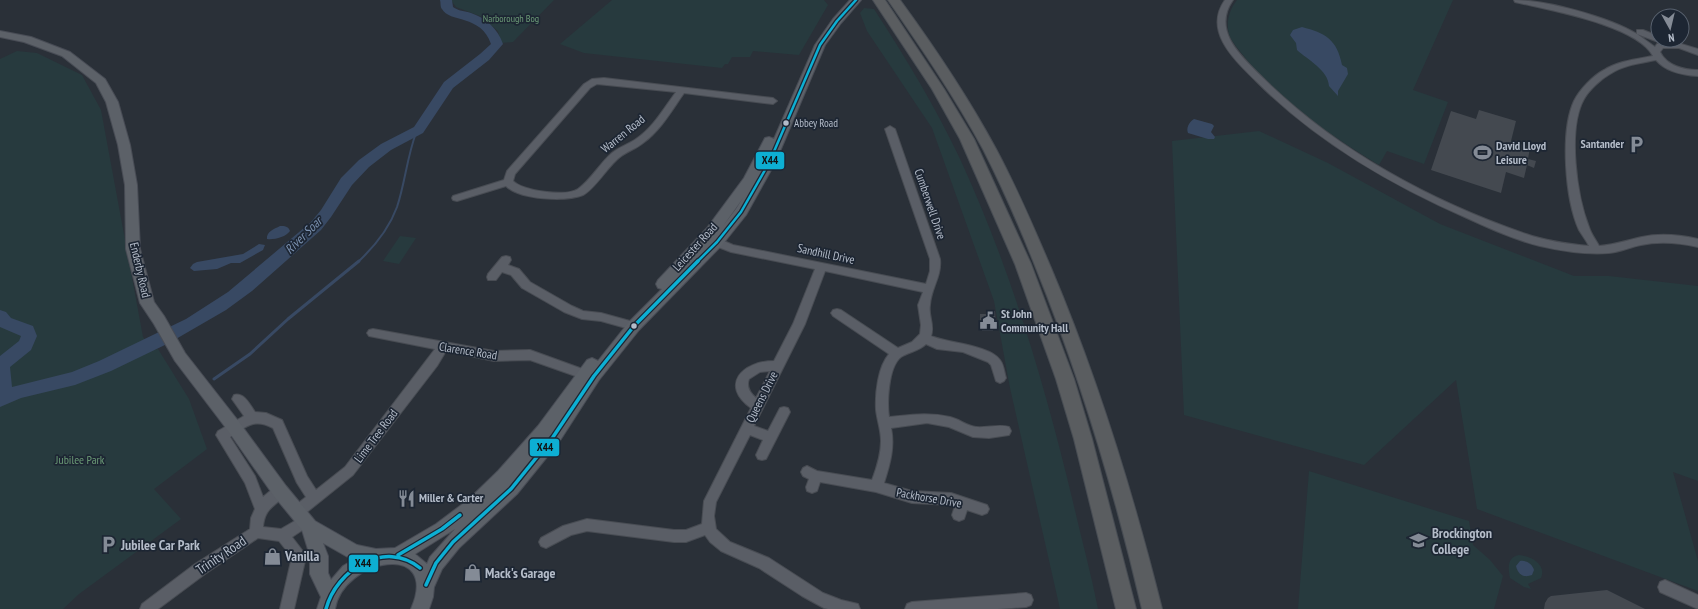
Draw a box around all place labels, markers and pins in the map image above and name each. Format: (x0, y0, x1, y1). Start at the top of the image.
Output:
place label: Abbey Road (794, 116, 838, 130)
marker: Abbey Road (781, 118, 791, 128)
parking icon: Santander (1627, 134, 1647, 154)
place label: Santander (1581, 136, 1624, 151)
place label: David Lloyd Leisure (1496, 138, 1546, 167)
sports icon: David Lloyd Leisure (1473, 143, 1493, 163)
place label: St John Community Hall (1001, 306, 1068, 335)
public building icon: St John Community Hall (978, 311, 998, 331)
unlabelled marker (629, 321, 639, 331)
restaurant icon: Miller & Carter (396, 488, 416, 508)
place label: Miller & Carter (419, 490, 484, 505)
place label: Brockington College (1432, 524, 1492, 558)
school or university icon: Brockington College (1409, 531, 1429, 551)
parking icon: Jubilee Car Park (98, 535, 118, 555)
place label: Jubilee Car Park (120, 536, 200, 554)
shop icon: Vanilla (262, 546, 282, 566)
place label: Vanilla (284, 547, 319, 565)
shop icon: Mack's Garage (462, 563, 482, 583)
place label: Mack's Garage (485, 564, 555, 582)

